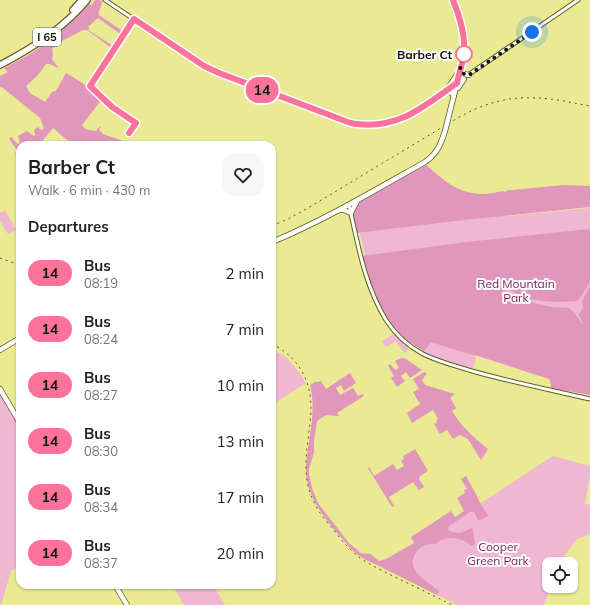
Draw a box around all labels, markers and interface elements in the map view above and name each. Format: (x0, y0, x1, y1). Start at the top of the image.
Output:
your location (522, 22, 542, 42)
road number: I 65 (33, 28, 61, 46)
marker: Barber Ct (455, 45, 473, 63)
place label: Barber Ct (397, 47, 452, 62)
line badge: 14 (244, 77, 280, 103)
text: 14 (254, 81, 270, 99)
button: heart (222, 154, 264, 196)
text: Barber Ct (28, 155, 115, 179)
text: Walk · 6 min · 430 m (28, 182, 150, 198)
text: Departures (28, 217, 109, 236)
text: Bus (84, 256, 111, 275)
text: 14 (42, 264, 58, 282)
text: 2 min (226, 264, 264, 283)
text: 08:19 (84, 275, 118, 291)
park label: Red Mountain Park (477, 276, 555, 305)
text: Bus (84, 312, 111, 331)
text: 14 (42, 320, 58, 338)
text: 7 min (226, 320, 264, 339)
text: 08:24 (84, 331, 118, 347)
text: Bus (84, 368, 111, 387)
text: 14 (42, 376, 58, 394)
text: 10 min (217, 376, 264, 395)
text: 08:27 (84, 387, 118, 403)
text: Bus (84, 424, 111, 443)
text: 14 (42, 432, 58, 450)
text: 13 min (217, 432, 264, 451)
text: 08:30 (84, 443, 118, 459)
text: Bus (84, 480, 111, 499)
text: 14 (42, 488, 58, 506)
text: 17 min (217, 488, 264, 507)
text: 08:34 (84, 499, 118, 515)
text: Bus (84, 536, 111, 555)
park label: Cooper Green Park (467, 539, 530, 568)
text: 14 (42, 544, 58, 562)
text: 20 min (217, 544, 264, 563)
text: 08:37 (84, 555, 118, 571)
map controls (542, 557, 578, 593)
button: locate (542, 557, 578, 593)

